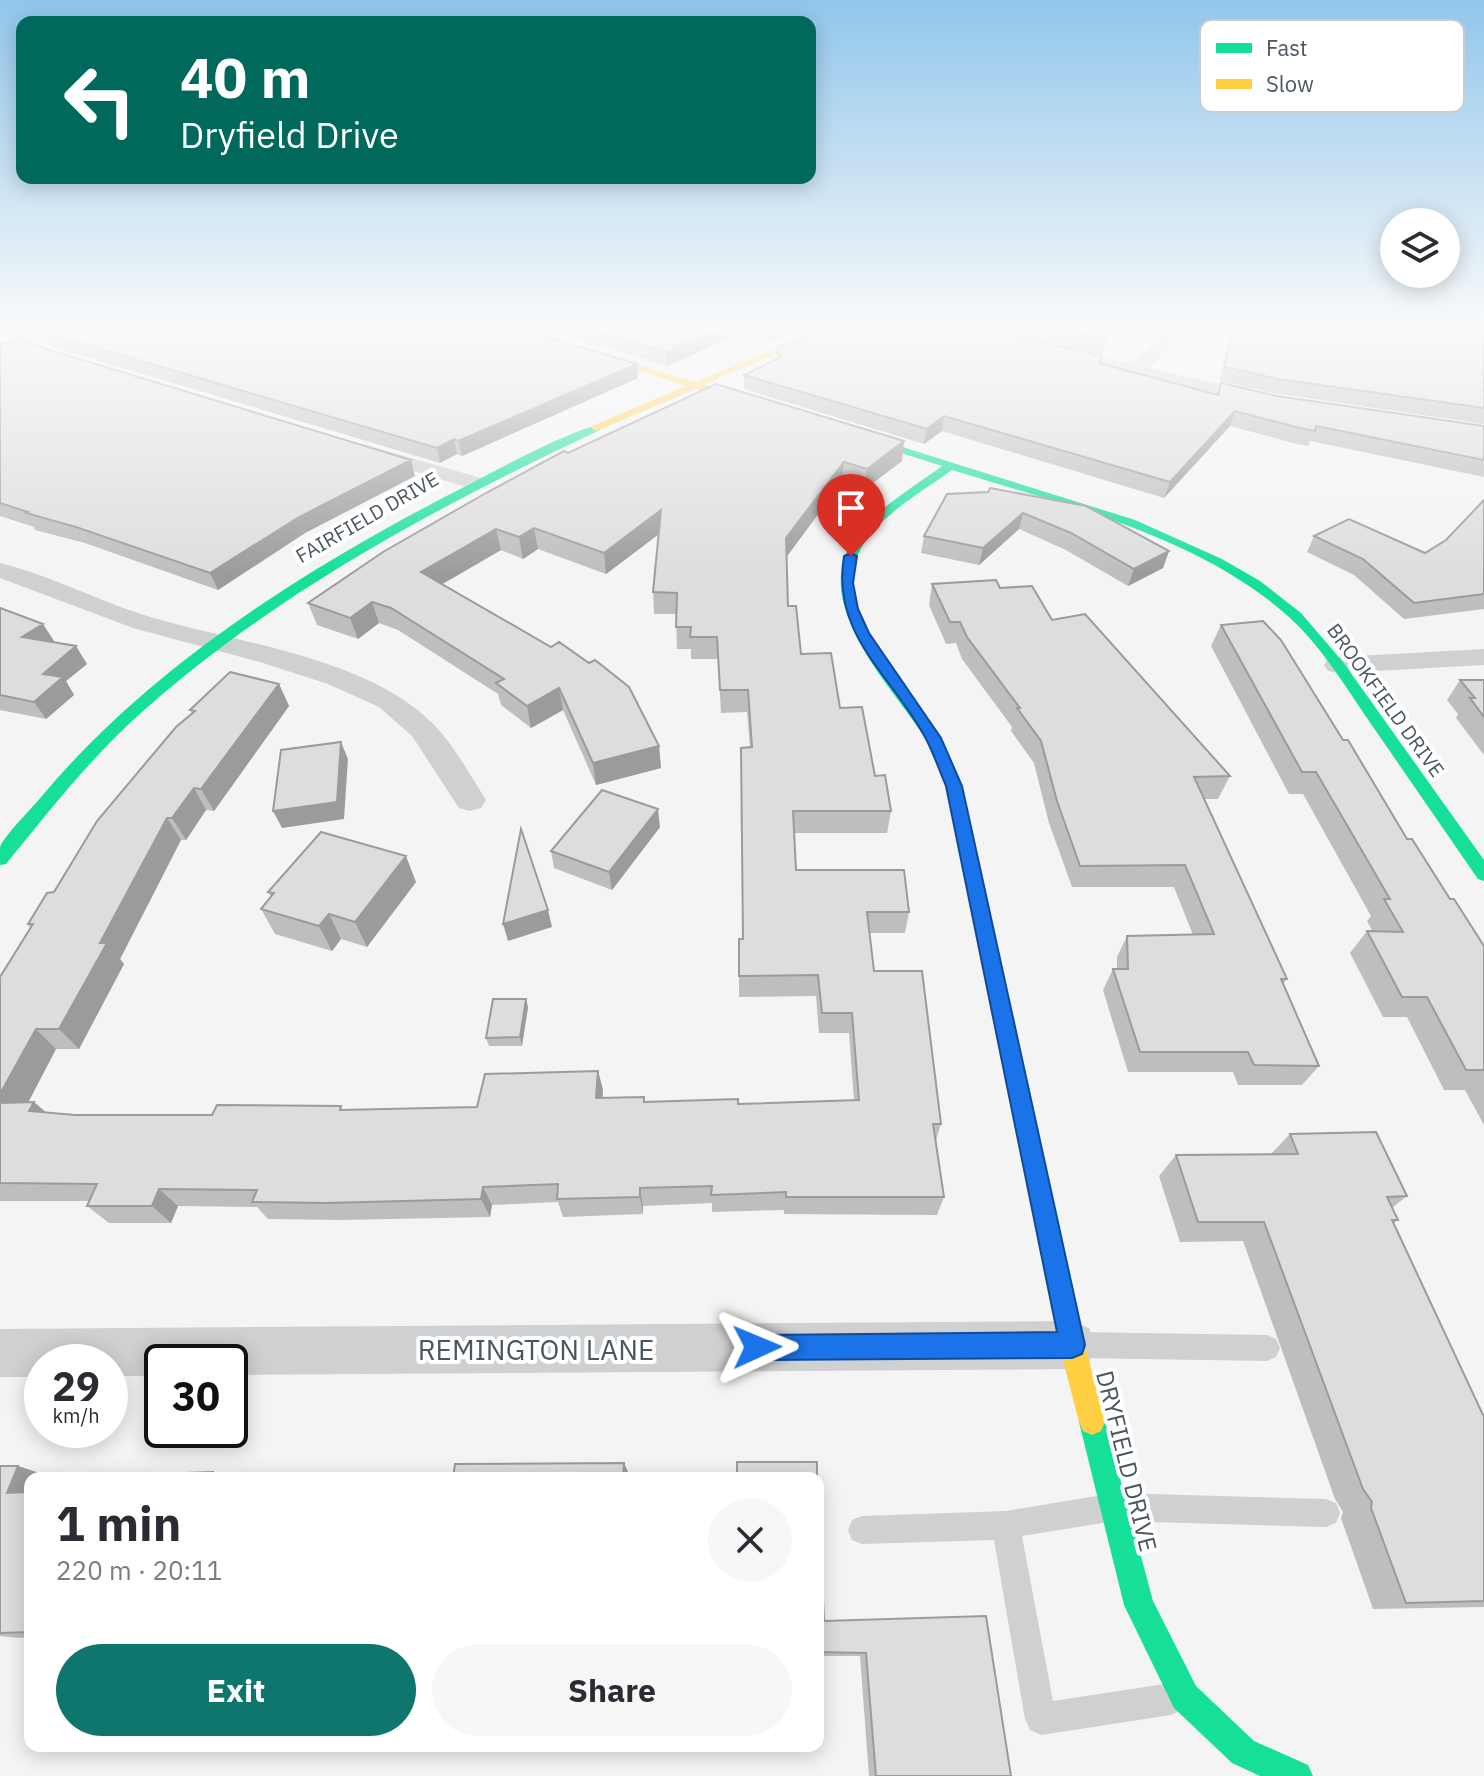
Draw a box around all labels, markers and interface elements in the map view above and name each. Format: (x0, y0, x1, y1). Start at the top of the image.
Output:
legend (1200, 20, 1464, 112)
text: Fast (1266, 33, 1307, 62)
text: 40 m (180, 41, 310, 113)
icon: left (48, 48, 152, 152)
text: Slow (1266, 69, 1314, 98)
text: Dryfield Drive (180, 111, 399, 158)
map controls (1380, 208, 1460, 288)
button: layers (1380, 208, 1460, 288)
street label: FAIRFIELD DRIVE (291, 465, 443, 569)
pin (817, 474, 885, 556)
icon: arrive (829, 486, 873, 530)
street label: BROOKFIELD DRIVE (1321, 618, 1451, 782)
position arrow (715, 1305, 799, 1389)
street label: REMINGTON LANE (418, 1331, 654, 1368)
speed limit sign: 30 (144, 1344, 248, 1448)
text: 29 (52, 1360, 100, 1412)
street label: DRYFIELD DRIVE (1089, 1367, 1165, 1555)
text: km/h (52, 1402, 100, 1429)
text: 1 min (56, 1492, 181, 1554)
button: close (708, 1498, 792, 1582)
text: 220 m · 20:11 (56, 1553, 222, 1587)
button: Exit (56, 1644, 416, 1736)
button: Share (432, 1644, 792, 1736)

